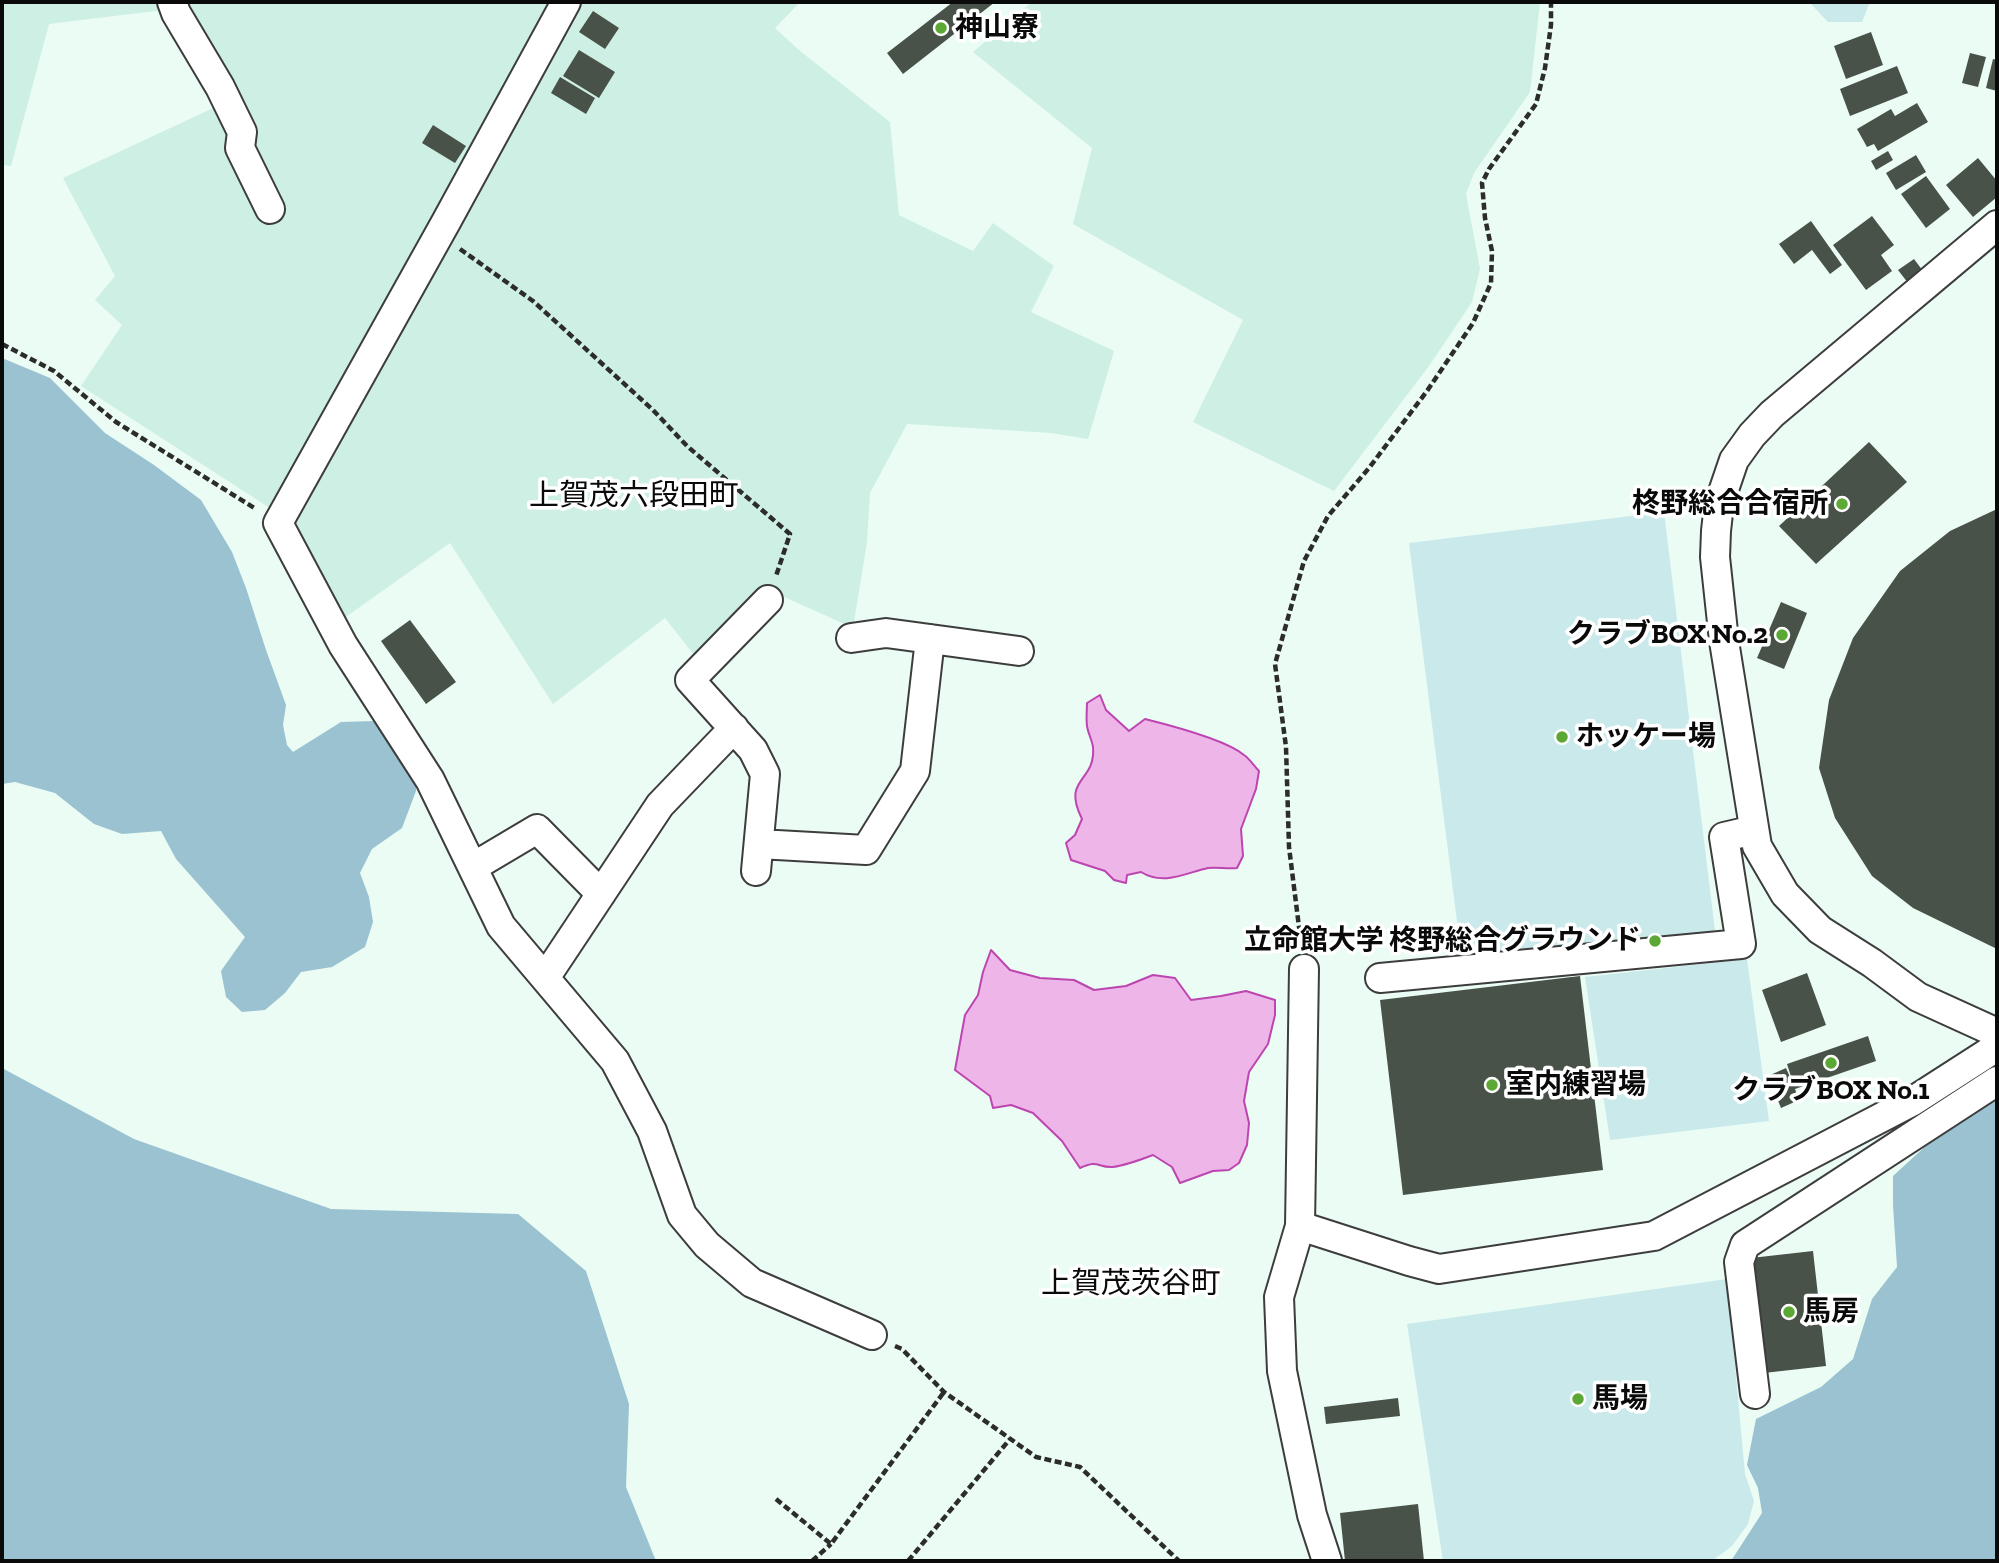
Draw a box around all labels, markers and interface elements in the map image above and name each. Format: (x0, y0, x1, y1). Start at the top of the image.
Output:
place label: 神山寮 (955, 11, 1039, 45)
marker: 神山寮 (933, 20, 949, 36)
district label: 上賀茂六段田町 (529, 478, 739, 514)
place label: 柊野総合合宿所 (1632, 487, 1828, 521)
marker: 柊野総合合宿所 (1834, 496, 1850, 512)
place label: クラブBOX No.2 (1567, 618, 1768, 652)
marker: クラブBOX No.2 (1774, 627, 1790, 643)
place label: ホッケー場 (1576, 720, 1716, 754)
marker: ホッケー場 (1554, 729, 1570, 745)
place label: 立命館大学 柊野総合グラウンド (1244, 924, 1641, 958)
marker: 立命館大学 柊野総合グラウンド (1647, 933, 1663, 949)
marker: クラブBOX No.1 (1823, 1055, 1839, 1071)
place label: 室内練習場 (1506, 1068, 1646, 1102)
place label: クラブBOX No.1 (1732, 1074, 1930, 1108)
marker: 室内練習場 (1484, 1077, 1500, 1093)
district label: 上賀茂茨谷町 (1041, 1266, 1221, 1302)
place label: 馬房 (1803, 1295, 1859, 1329)
marker: 馬房 (1781, 1304, 1797, 1320)
place label: 馬場 (1592, 1382, 1648, 1416)
marker: 馬場 (1570, 1391, 1586, 1407)

